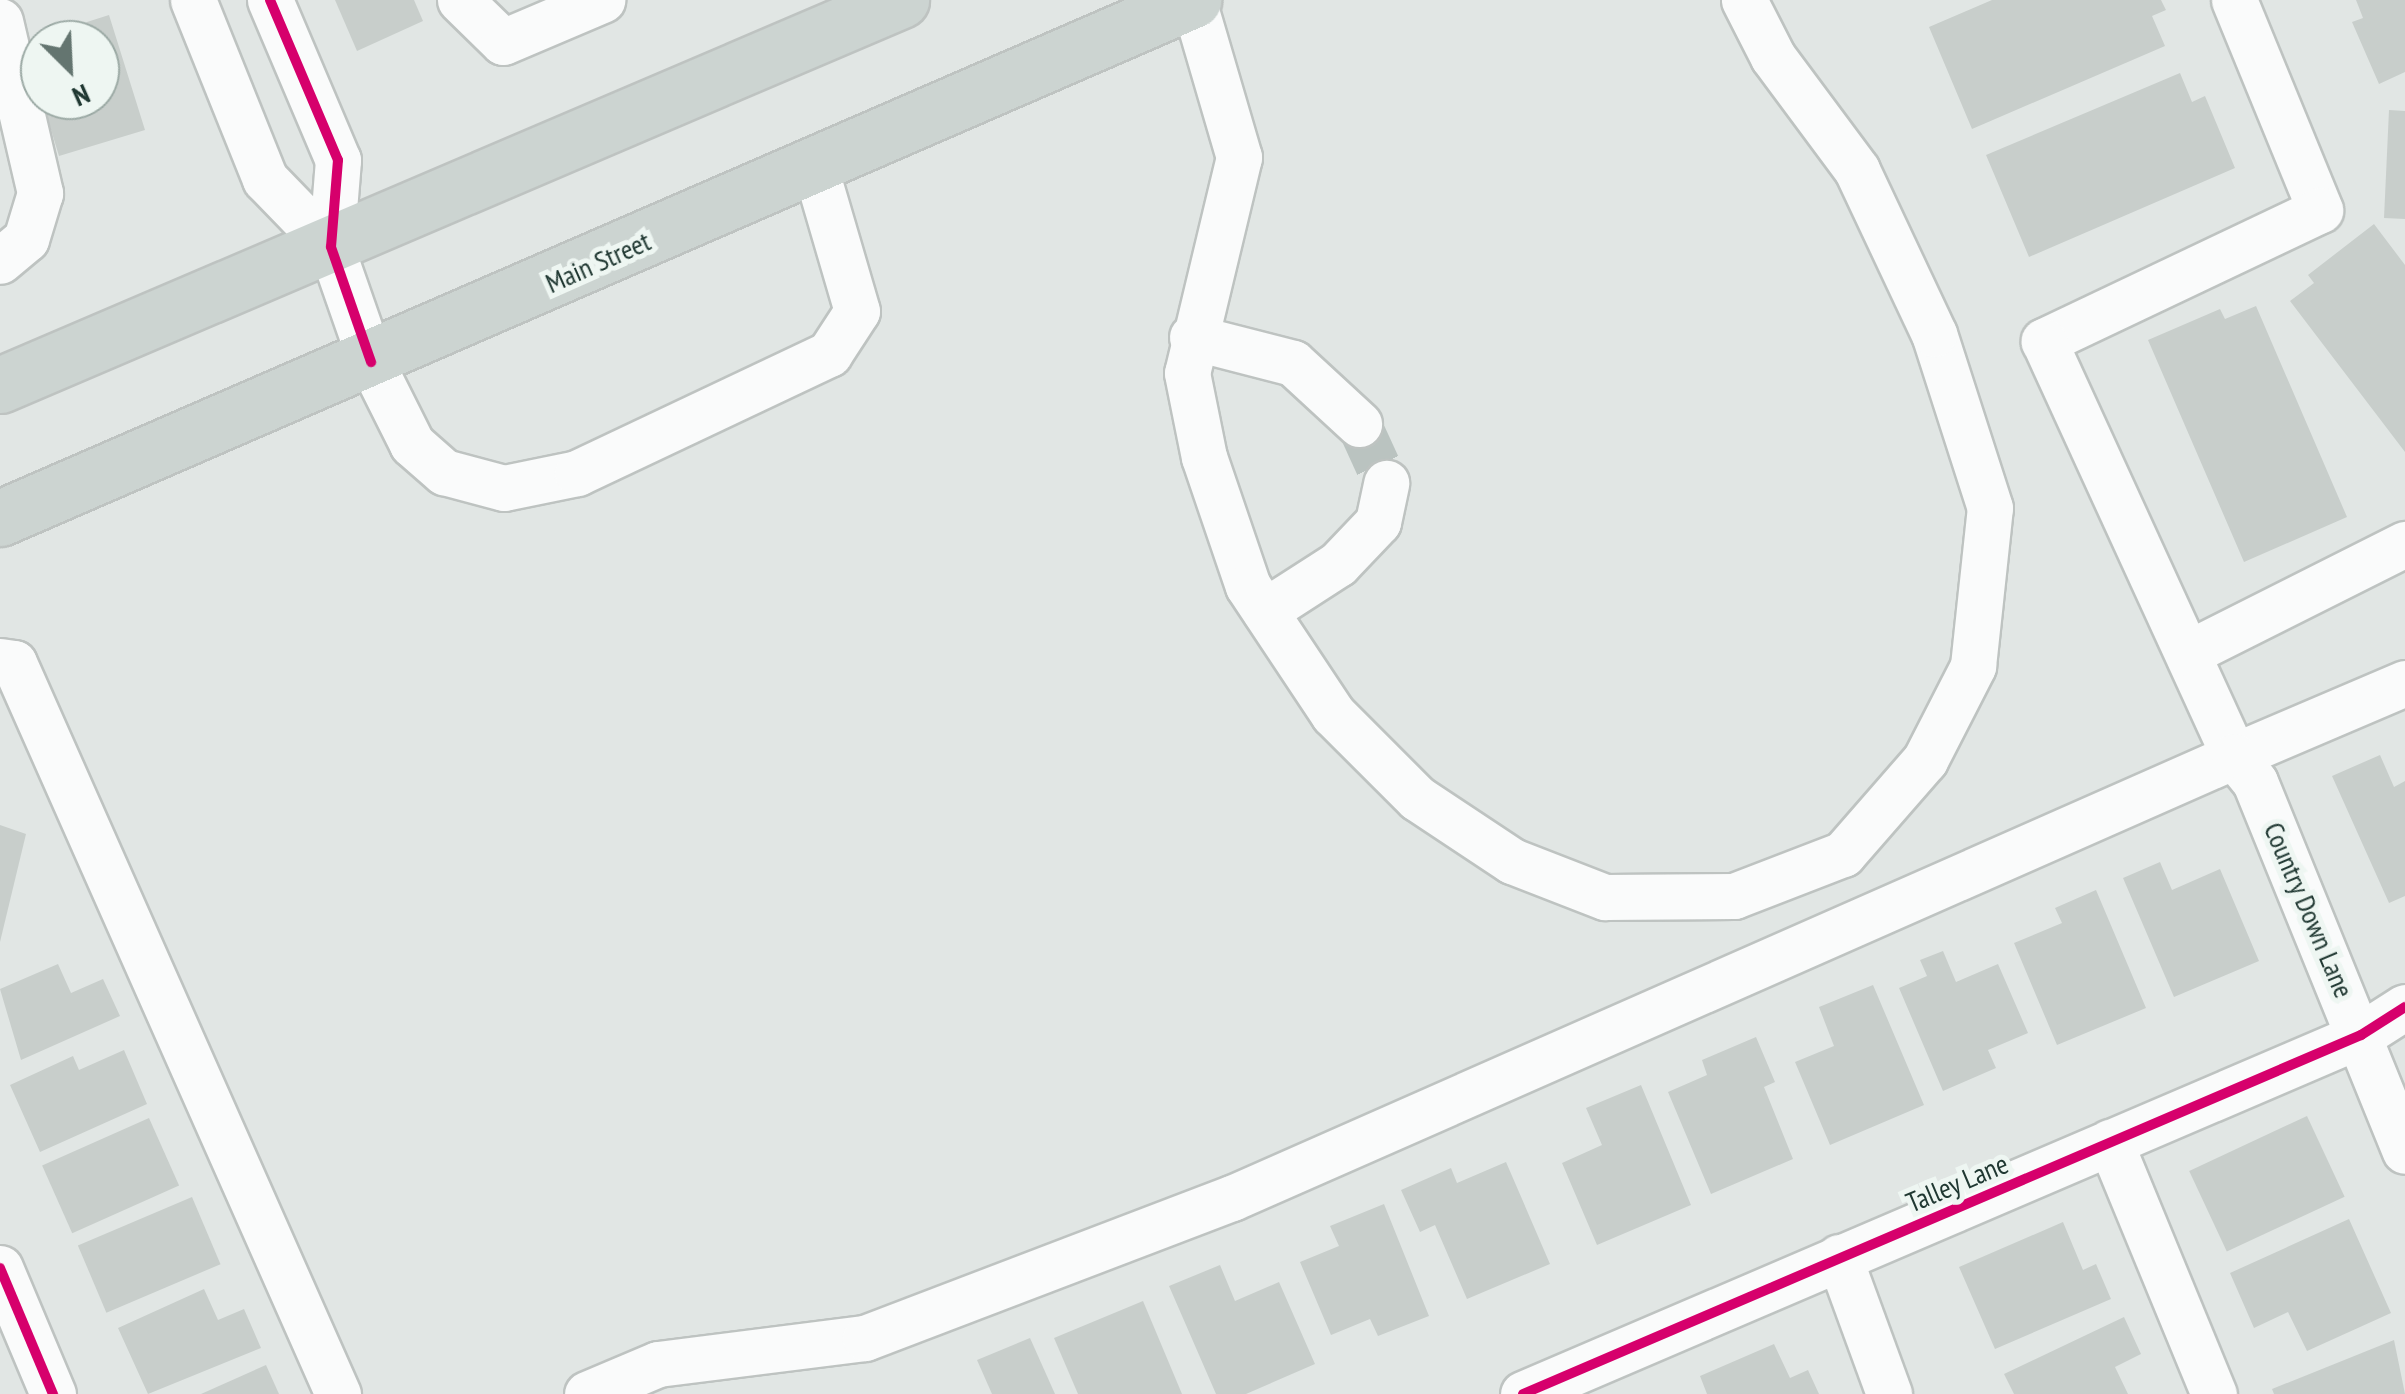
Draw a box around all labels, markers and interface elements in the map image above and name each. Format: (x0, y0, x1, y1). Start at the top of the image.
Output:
north arrow (20, 20, 120, 120)
text: N (67, 76, 96, 116)
street label: Main Street (540, 224, 656, 300)
street label: Country Down Lane (2257, 817, 2361, 1003)
street label: Talley Lane (1901, 1146, 2013, 1220)

